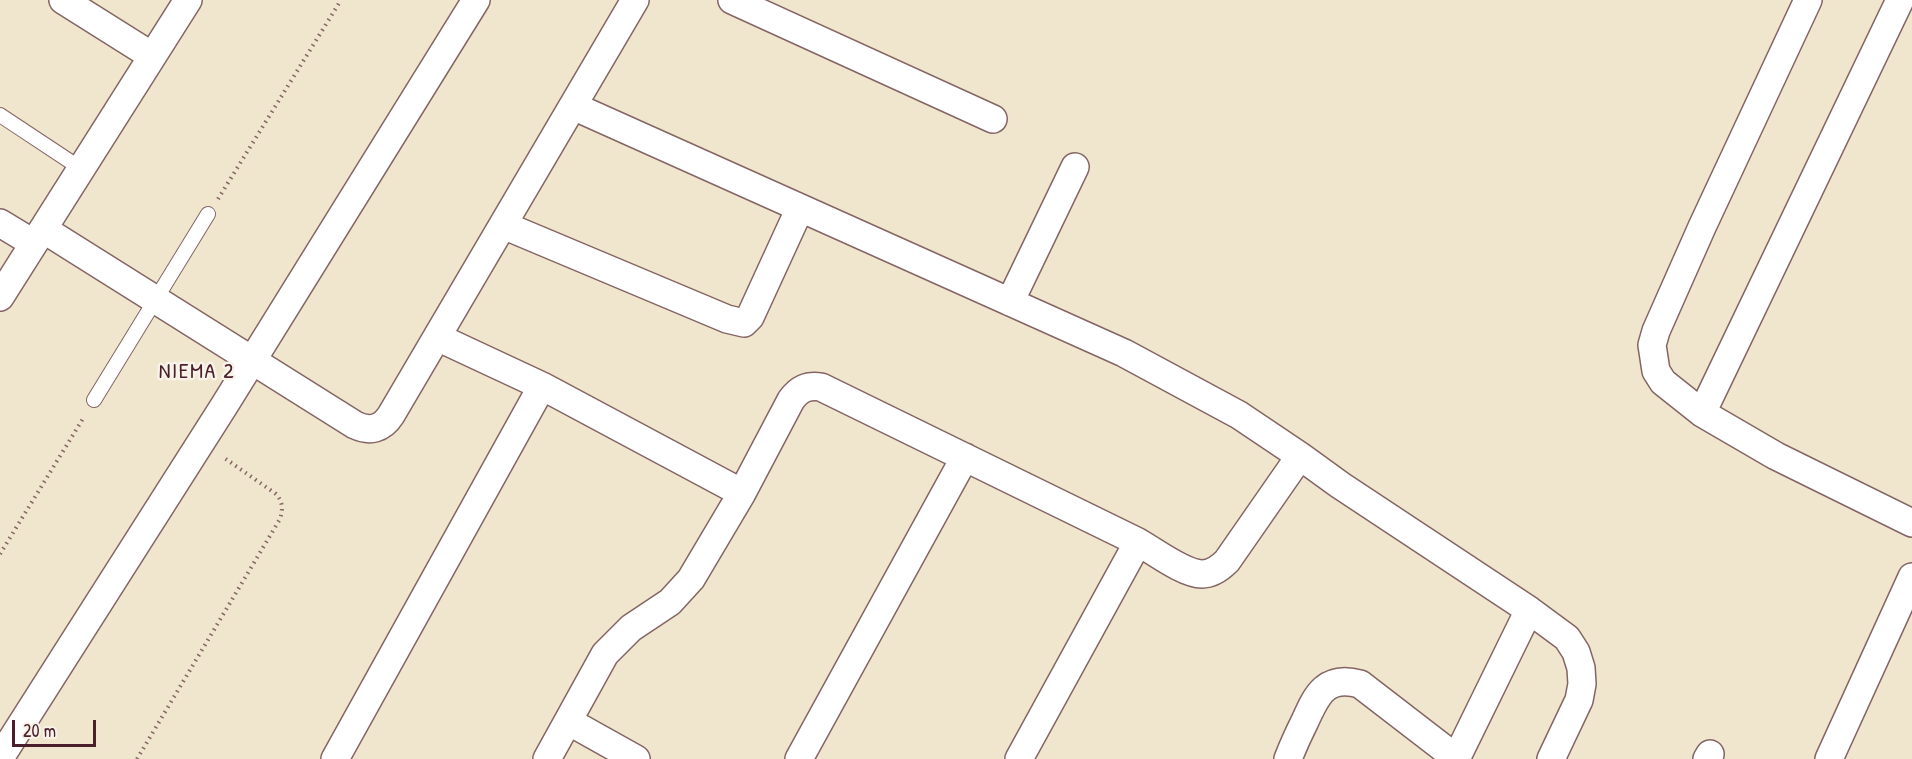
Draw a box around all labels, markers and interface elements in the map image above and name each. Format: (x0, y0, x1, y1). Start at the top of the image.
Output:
district label: NIEMA 2 (159, 359, 235, 385)
scale bar (15, 708, 99, 746)
text: 20 m (23, 718, 56, 743)

